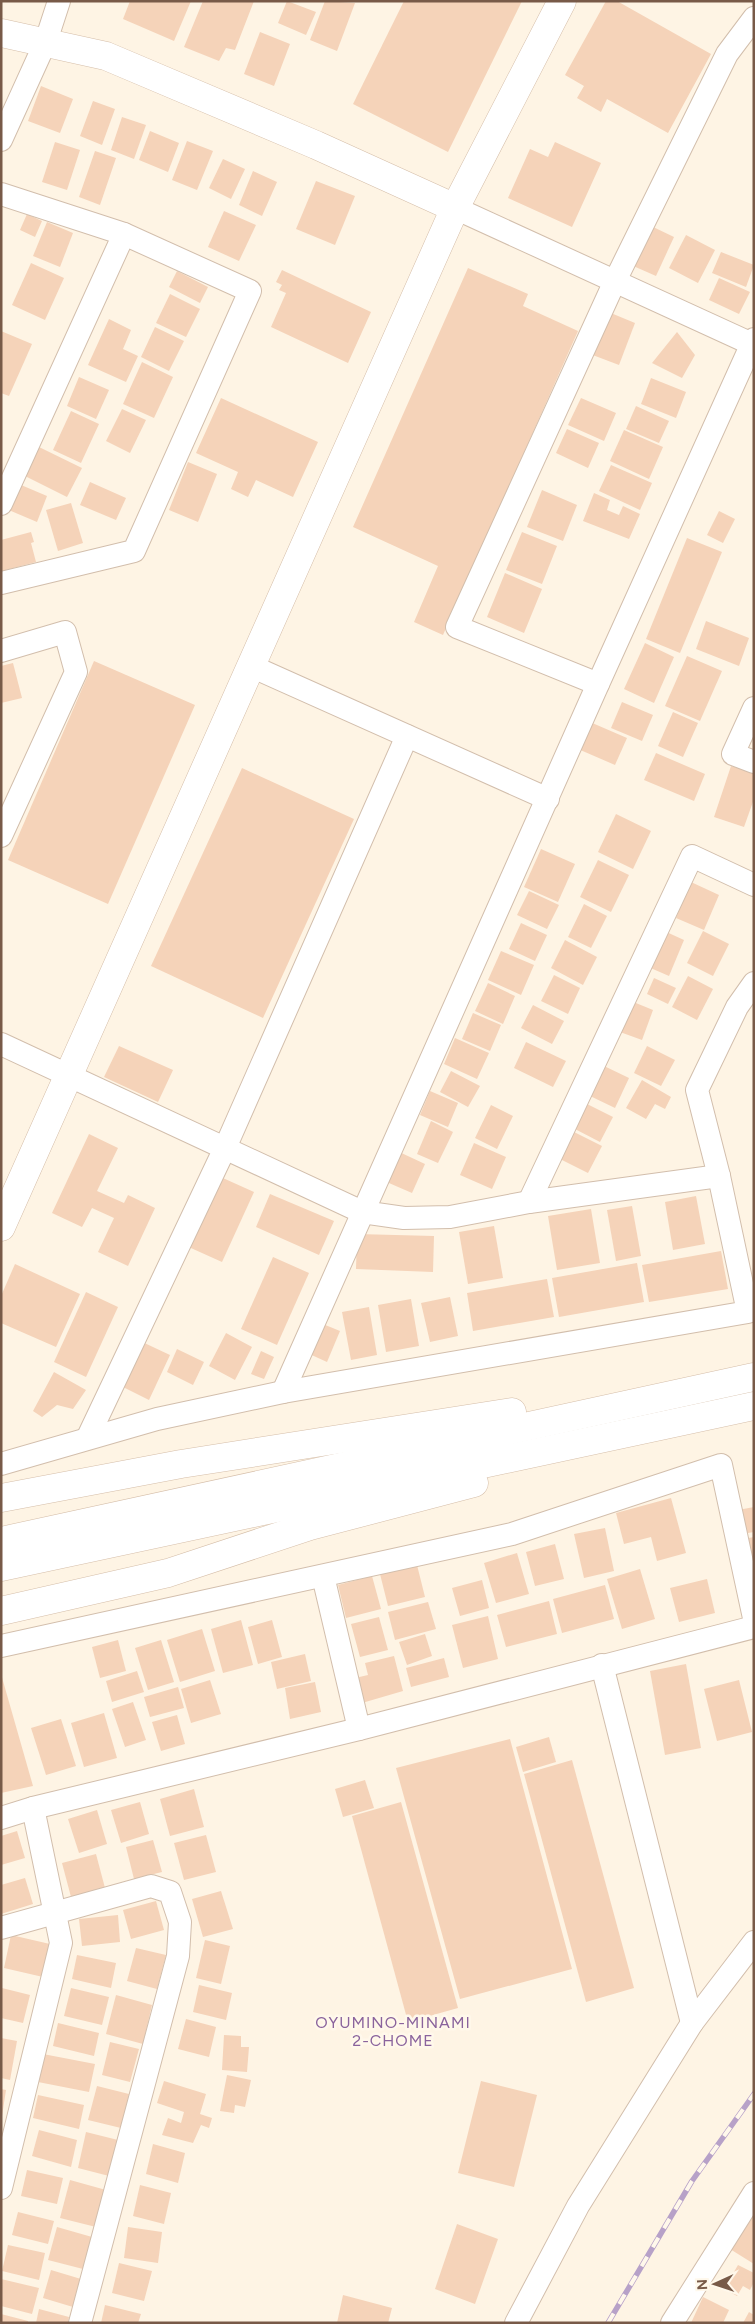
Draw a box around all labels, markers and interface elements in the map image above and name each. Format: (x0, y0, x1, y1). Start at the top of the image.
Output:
district label: OYUMINO-MINAMI 2-CHOME (315, 2013, 471, 2050)
north arrow (690, 2259, 740, 2309)
text: N (694, 2279, 711, 2291)

